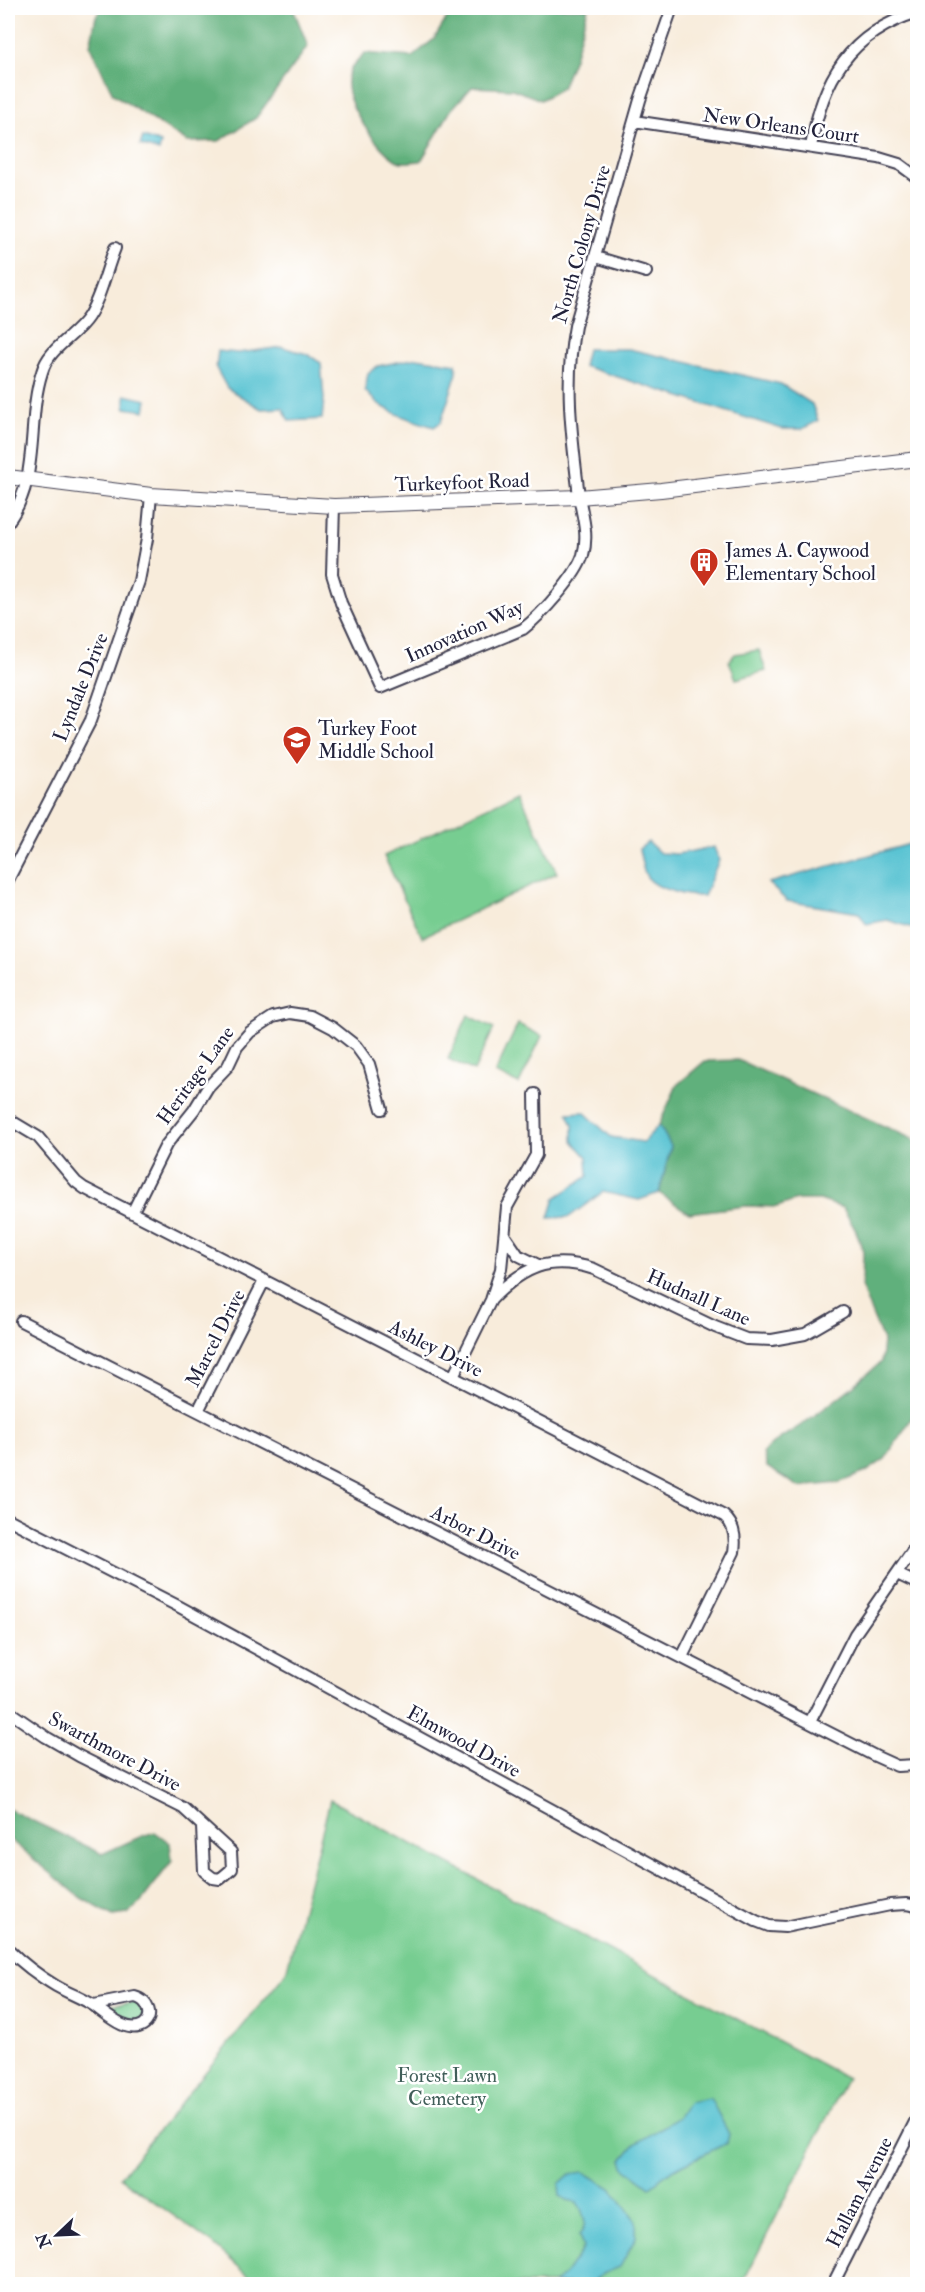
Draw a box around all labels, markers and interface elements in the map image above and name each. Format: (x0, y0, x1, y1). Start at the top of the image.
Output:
street label: New Orleans Court (701, 102, 861, 149)
street label: North Colony Drive (547, 162, 616, 326)
street label: Turkeyfoot Road (394, 468, 530, 497)
place label: James A. Caywood Elementary School (724, 538, 876, 586)
building icon: James A. Caywood Elementary School (688, 546, 720, 588)
street label: Innovation Way (402, 594, 528, 669)
street label: Lyndale Drive (47, 629, 114, 745)
place label: Turkey Foot Middle School (318, 716, 434, 764)
school or university icon: Turkey Foot Middle School (281, 724, 313, 766)
street label: Heritage Lane (151, 1021, 240, 1129)
street label: Hudnall Lane (643, 1264, 754, 1331)
street label: Marcel Drive (180, 1285, 251, 1391)
street label: Ashley Drive (384, 1314, 487, 1383)
street label: Arbor Drive (426, 1499, 525, 1566)
street label: Elmwood Drive (403, 1700, 525, 1783)
street label: Swarthmore Drive (44, 1706, 185, 1797)
park label: Forest Lawn Cemetery (397, 2063, 497, 2111)
street label: Hallam Avenue (821, 2133, 898, 2252)
north arrow (27, 2205, 87, 2265)
text: N (32, 2229, 57, 2252)

